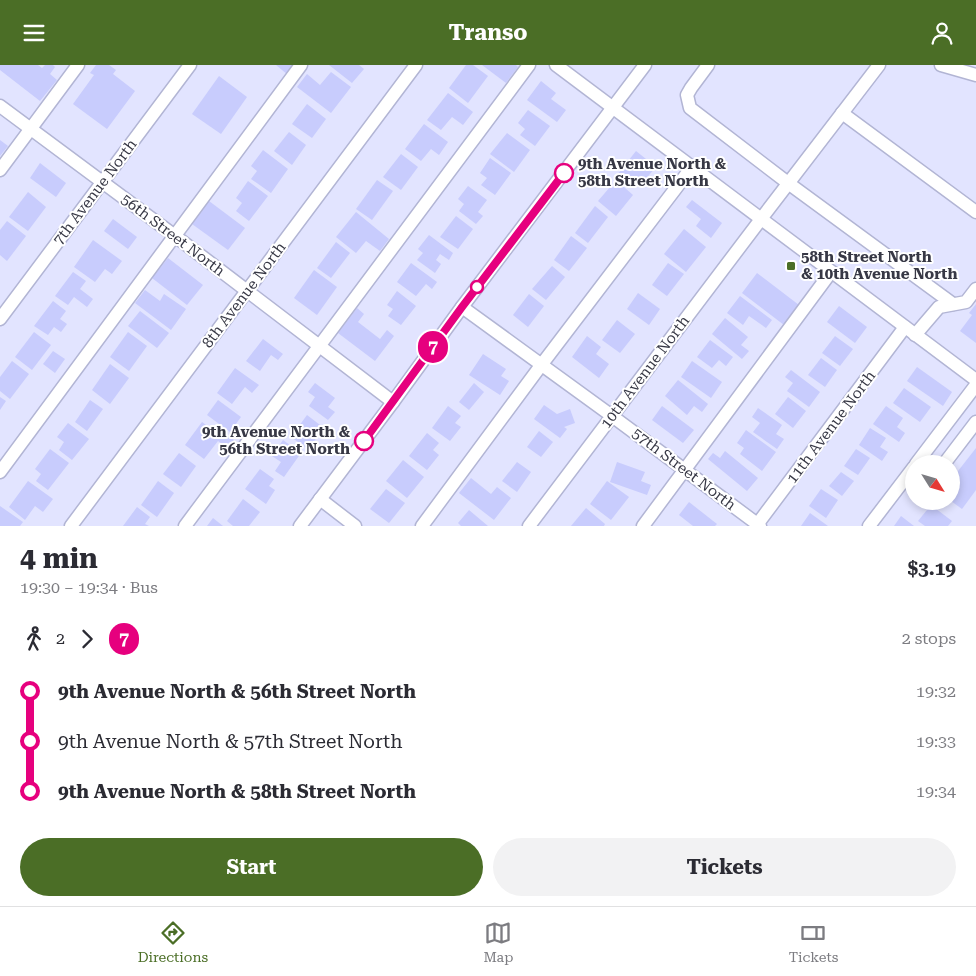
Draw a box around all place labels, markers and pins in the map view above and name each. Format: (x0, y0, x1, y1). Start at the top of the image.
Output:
place label: 9th Avenue North & 58th Street North (578, 155, 726, 190)
marker: 9th Avenue North & 58th Street North (554, 163, 574, 183)
place label: 58th Street North & 10th Avenue North (801, 248, 957, 283)
marker: 58th Street North & 10th Avenue North (785, 260, 797, 272)
unlabelled marker (470, 280, 484, 294)
place label: 9th Avenue North & 56th Street North (202, 423, 350, 458)
marker: 9th Avenue North & 56th Street North (354, 431, 374, 451)

